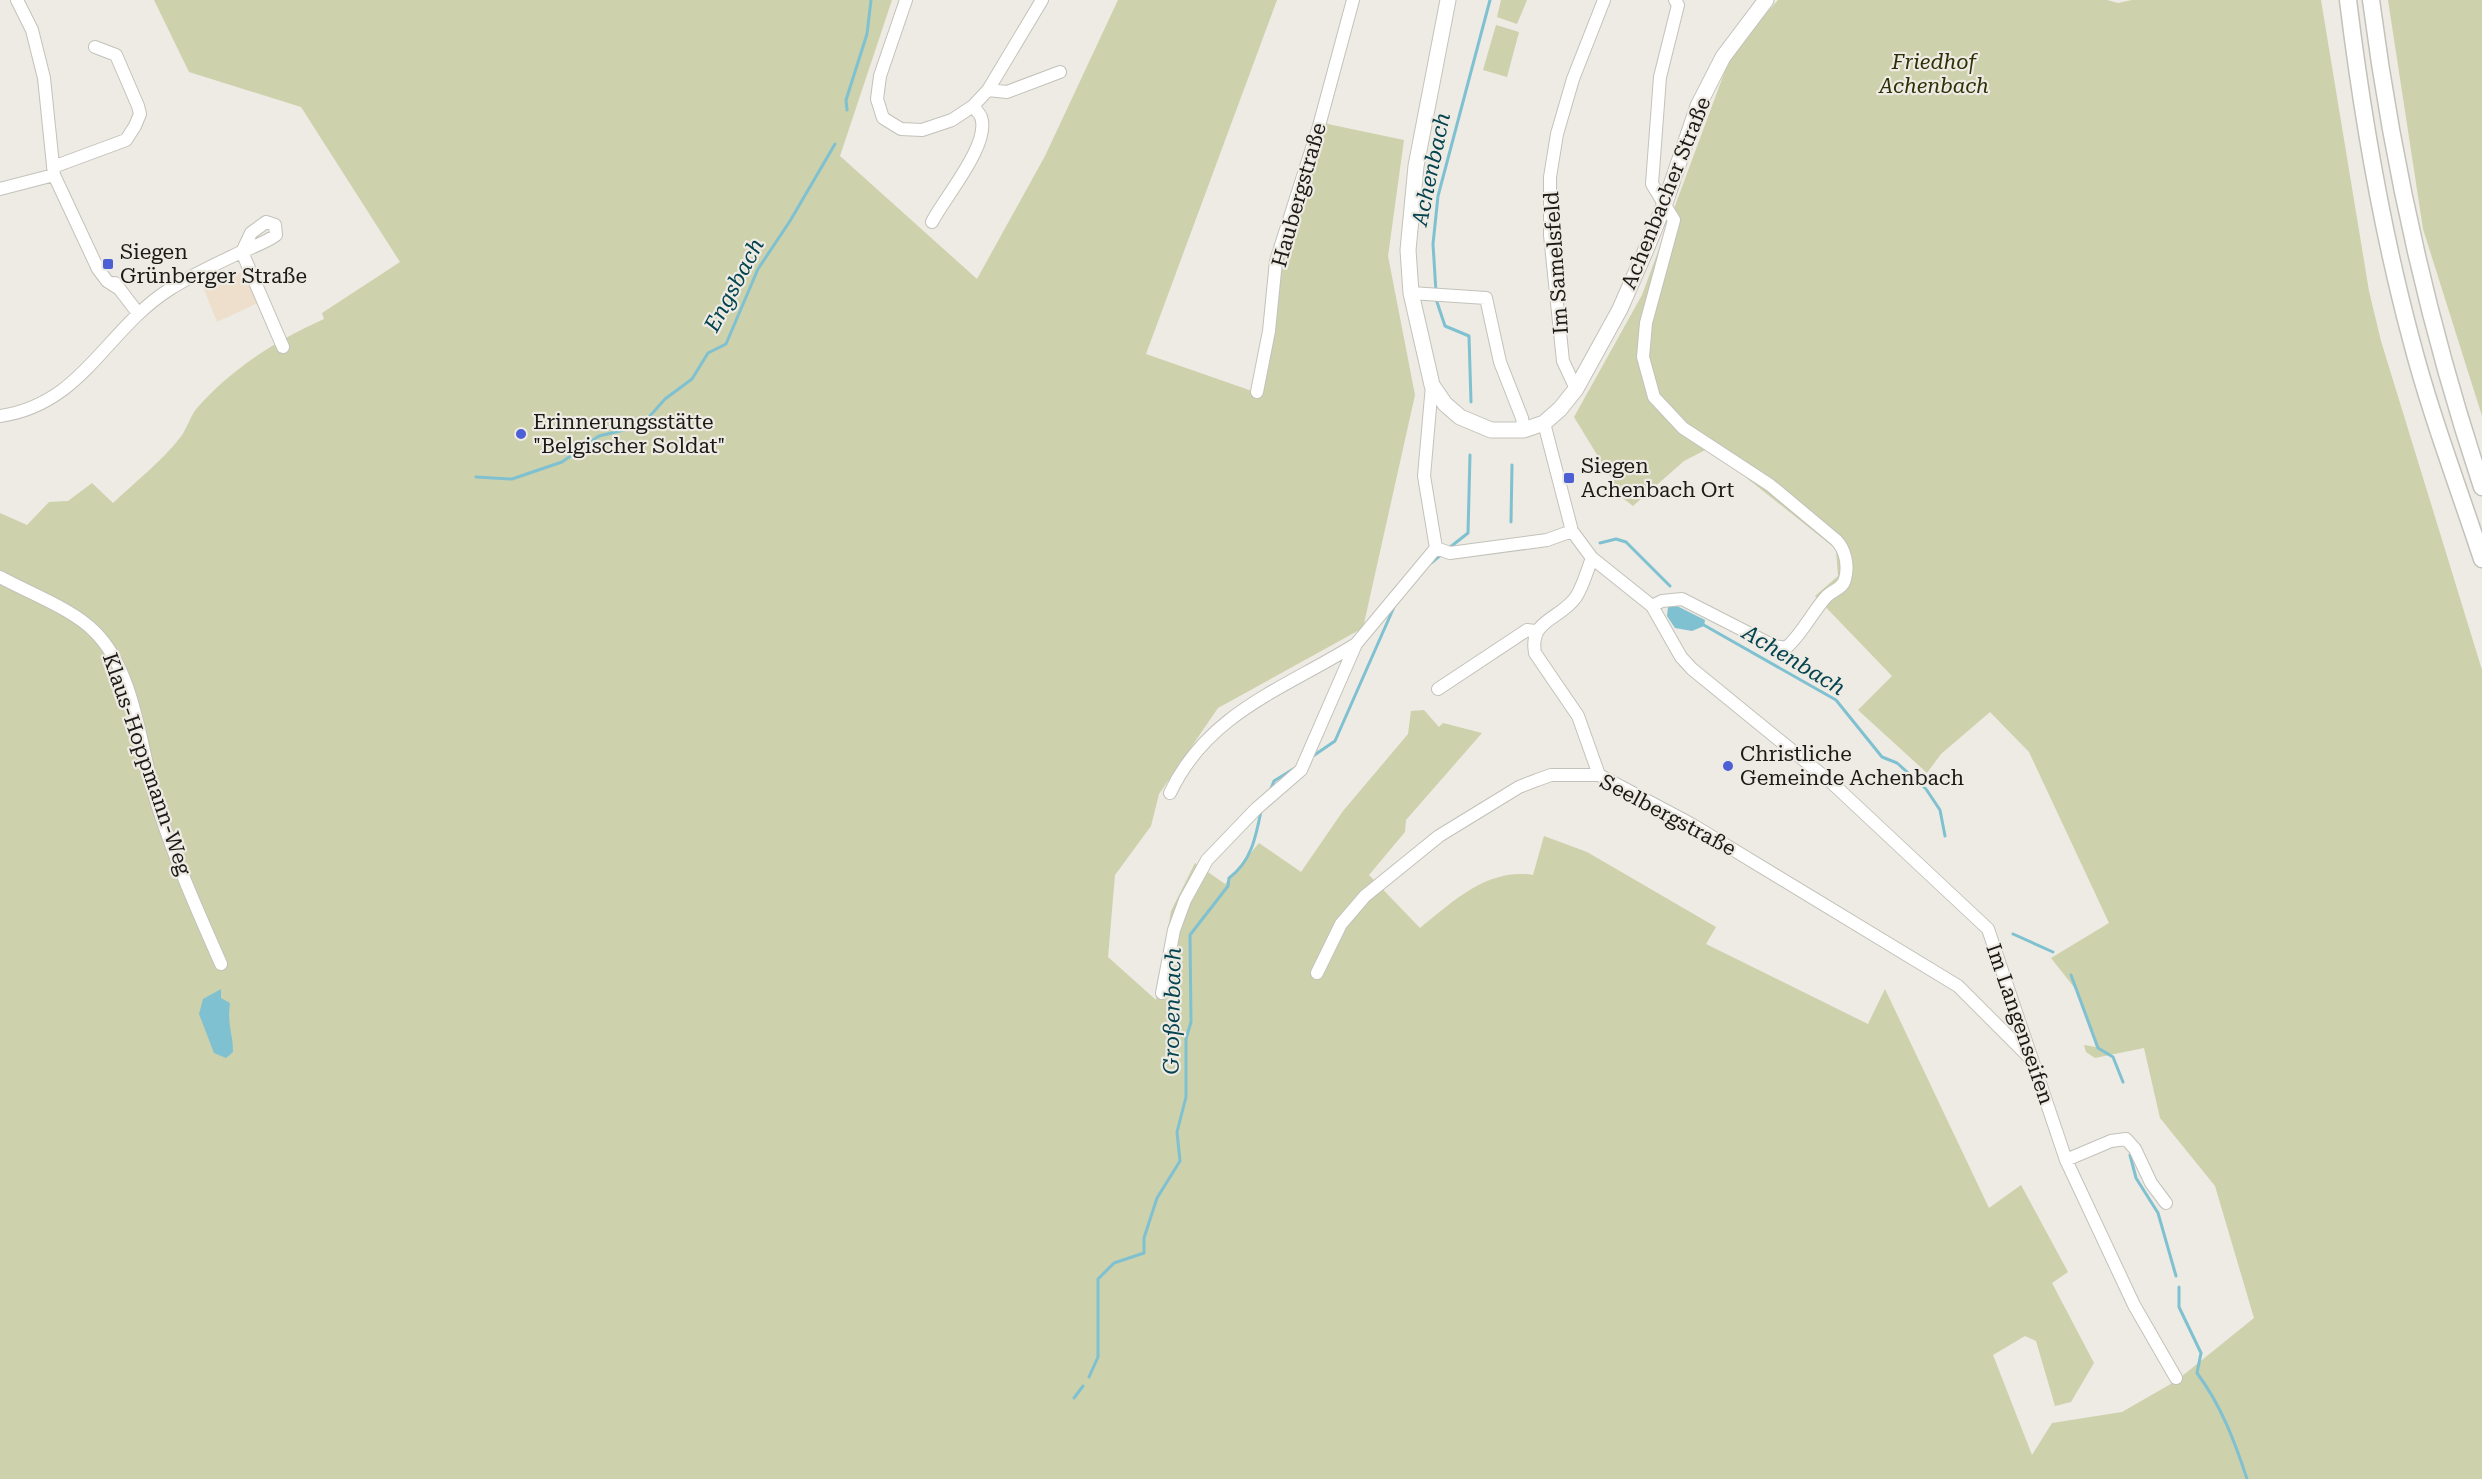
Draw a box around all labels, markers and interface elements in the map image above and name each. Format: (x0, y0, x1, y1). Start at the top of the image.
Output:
park label: Friedhof Achenbach (1877, 50, 1989, 98)
street label: Achenbacher Straße (1616, 93, 1716, 293)
water label: Achenbach (1406, 110, 1455, 230)
street label: Haubergstraße (1267, 120, 1331, 270)
street label: Im Samelsfeld (1539, 190, 1573, 335)
water label: Engsbach (699, 234, 769, 337)
place label: Siegen Grünberger Straße (120, 240, 307, 288)
marker: Siegen Grünberger Straße (101, 257, 115, 271)
place label: Erinnerungsstätte "Belgischer Soldat" (533, 410, 725, 458)
marker: Erinnerungsstätte "Belgischer Soldat" (514, 427, 528, 441)
place label: Siegen Achenbach Ort (1581, 454, 1734, 502)
marker: Siegen Achenbach Ort (1562, 471, 1576, 485)
water label: Achenbach (1737, 619, 1850, 700)
street label: Klaus-Hoppmann-Weg (98, 650, 196, 878)
place label: Christliche Gemeinde Achenbach (1740, 742, 1965, 790)
marker: Christliche Gemeinde Achenbach (1721, 759, 1735, 773)
street label: Seelbergstraße (1596, 769, 1740, 861)
street label: Im Langenseifen (1981, 941, 2059, 1108)
water label: Großenbach (1158, 947, 1186, 1075)

